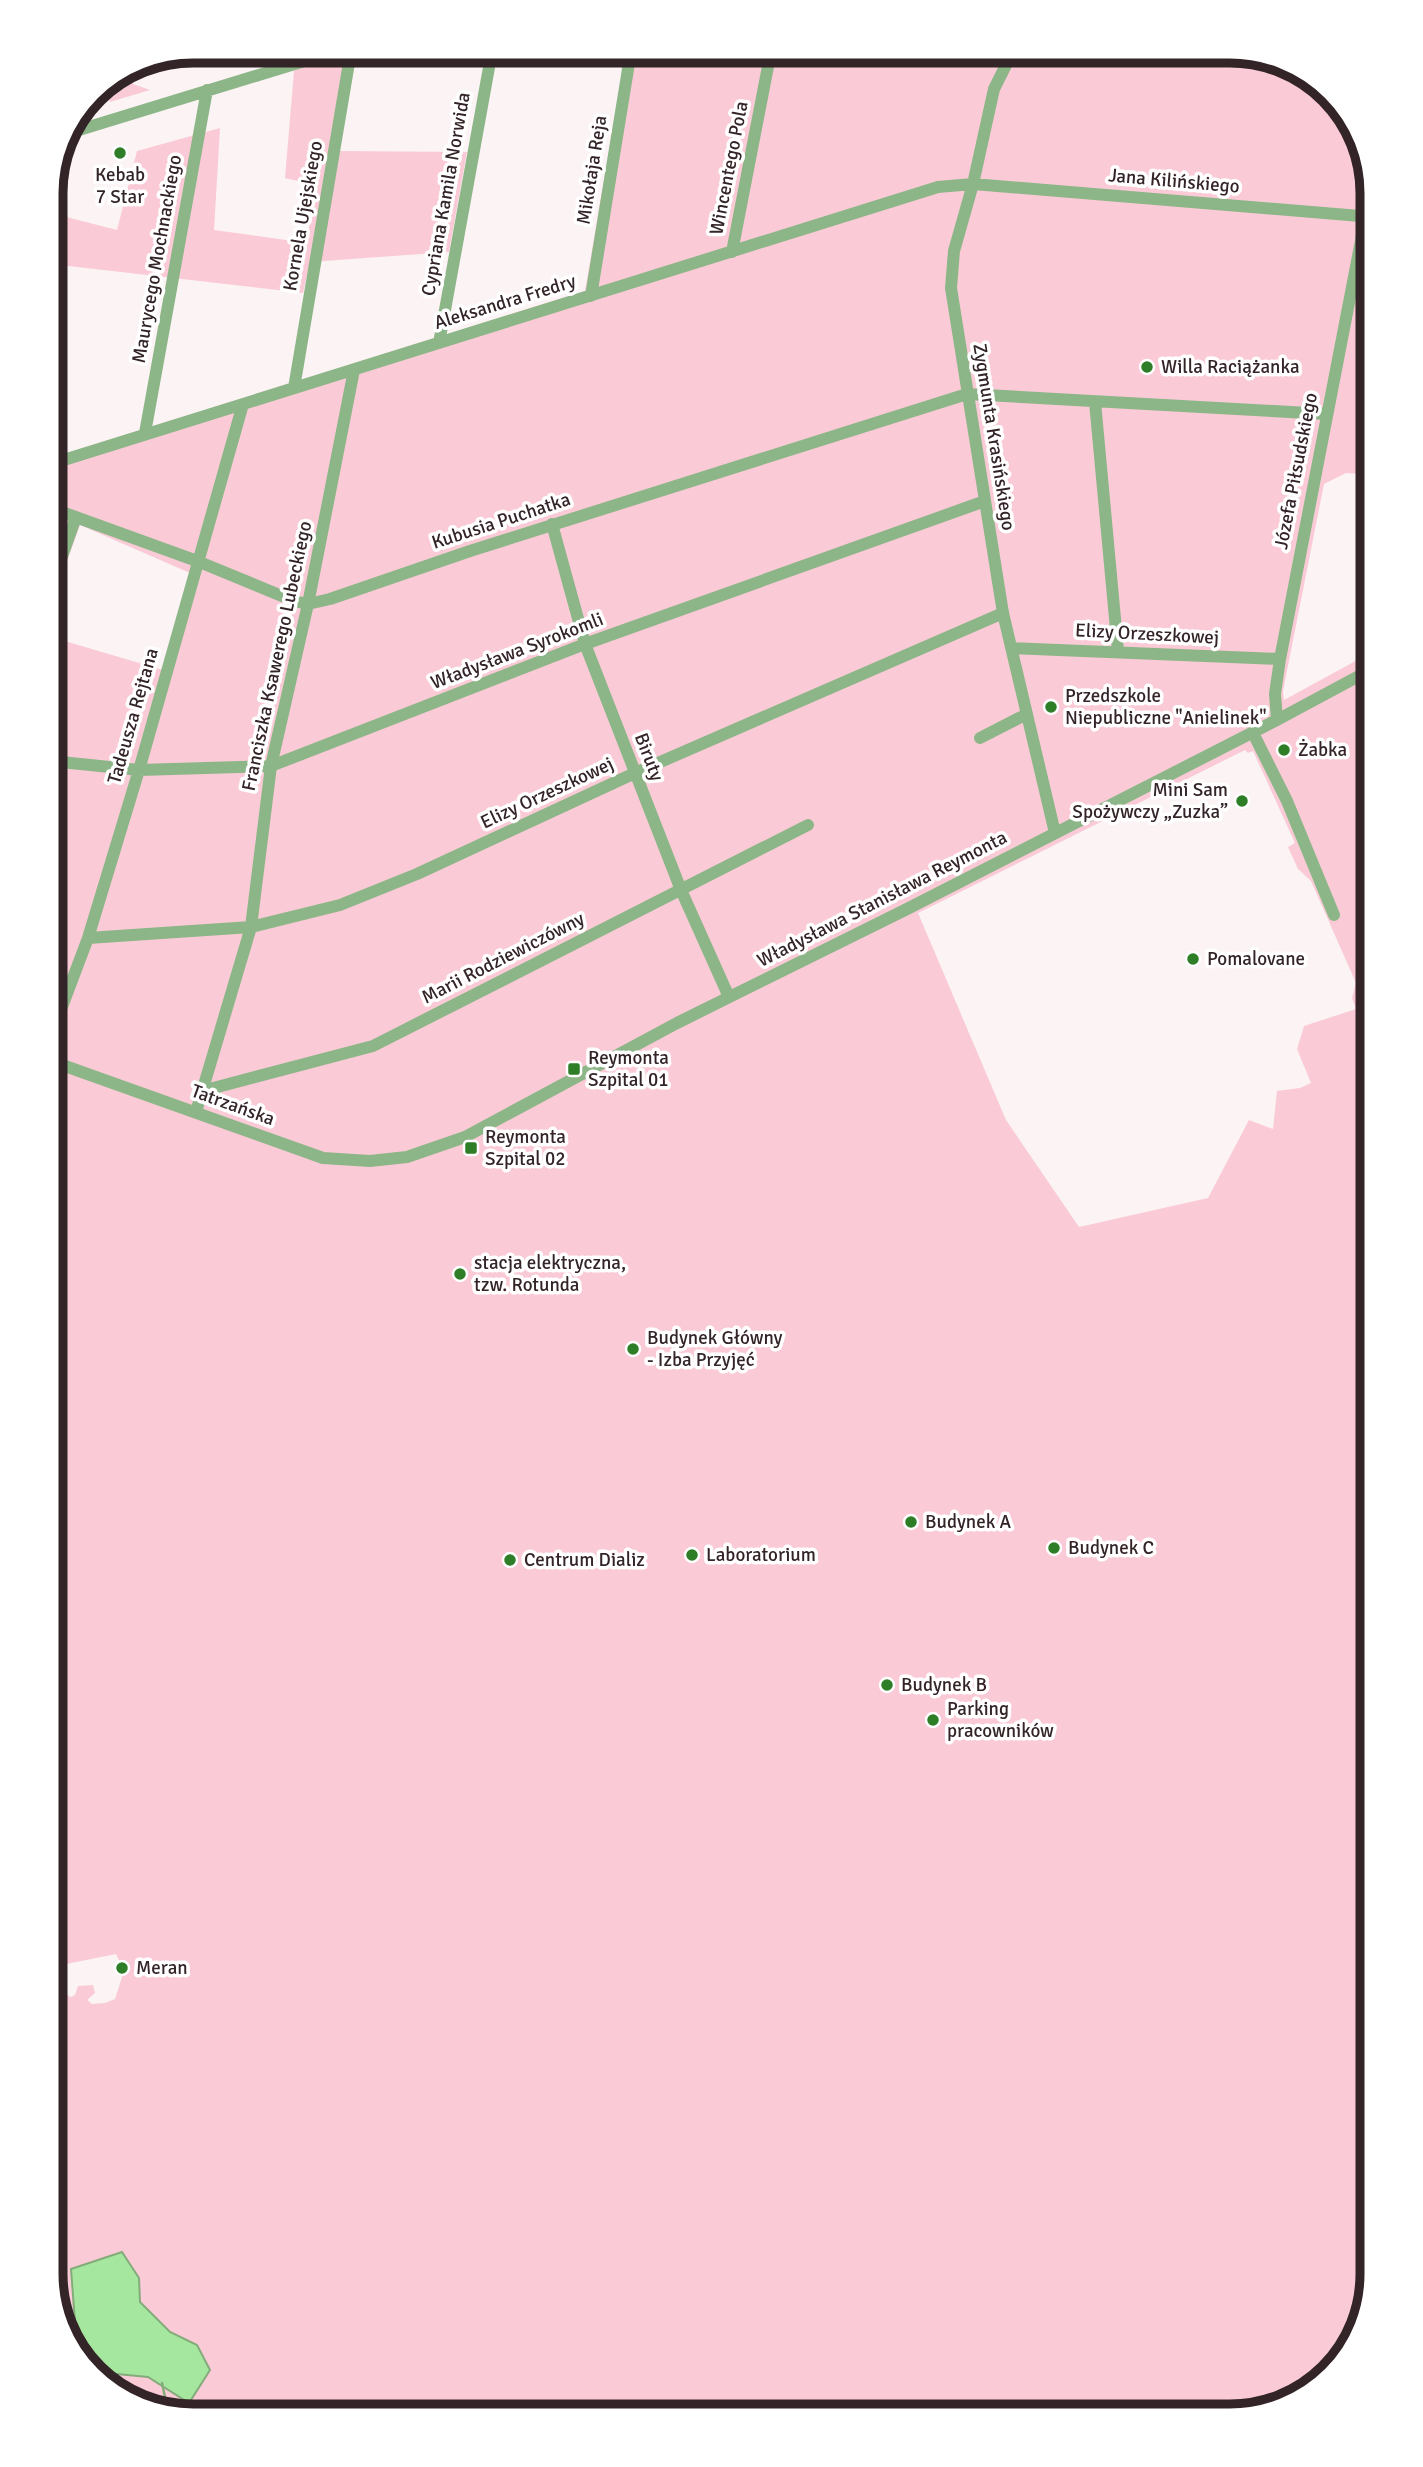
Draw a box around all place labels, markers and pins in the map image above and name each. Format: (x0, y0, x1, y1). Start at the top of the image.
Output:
marker: Kebab 7 Star (112, 145, 128, 161)
place label: Kebab 7 Star (95, 163, 145, 209)
place label: Willa Raciążanka (1161, 355, 1300, 379)
marker: Willa Raciążanka (1139, 359, 1155, 375)
place label: Przedszkole Niepubliczne "Anielinek" (1065, 684, 1266, 730)
marker: Przedszkole Niepubliczne "Anielinek" (1043, 699, 1059, 715)
place label: Żabka (1298, 738, 1347, 762)
marker: Żabka (1276, 742, 1292, 758)
place label: Mini Sam Spożywczy „Zuzka” (1072, 778, 1228, 824)
marker: Mini Sam Spożywczy „Zuzka” (1234, 793, 1250, 809)
place label: Pomalovane (1207, 947, 1305, 971)
marker: Pomalovane (1185, 951, 1201, 967)
place label: Reymonta Szpital 01 (588, 1046, 669, 1092)
marker: Reymonta Szpital 01 (566, 1061, 582, 1077)
place label: Reymonta Szpital 02 (485, 1125, 566, 1171)
marker: Reymonta Szpital 02 (463, 1140, 479, 1156)
place label: stacja elektryczna, tzw. Rotunda (474, 1251, 626, 1297)
marker: stacja elektryczna, tzw. Rotunda (452, 1266, 468, 1282)
place label: Budynek Główny - Izba Przyjęć (647, 1326, 782, 1372)
marker: Budynek Główny - Izba Przyjęć (625, 1341, 641, 1357)
place label: Budynek A (925, 1510, 1011, 1534)
marker: Budynek A (903, 1514, 919, 1530)
place label: Budynek C (1068, 1536, 1154, 1560)
marker: Budynek C (1046, 1540, 1062, 1556)
place label: Laboratorium (706, 1543, 816, 1567)
marker: Laboratorium (684, 1547, 700, 1563)
place label: Centrum Dializ (524, 1548, 645, 1572)
marker: Centrum Dializ (502, 1552, 518, 1568)
place label: Budynek B (901, 1673, 987, 1697)
marker: Budynek B (879, 1677, 895, 1693)
place label: Parking pracowników (947, 1697, 1054, 1743)
marker: Parking pracowników (925, 1712, 941, 1728)
place label: Meran (136, 1956, 188, 1980)
marker: Meran (114, 1960, 130, 1976)

